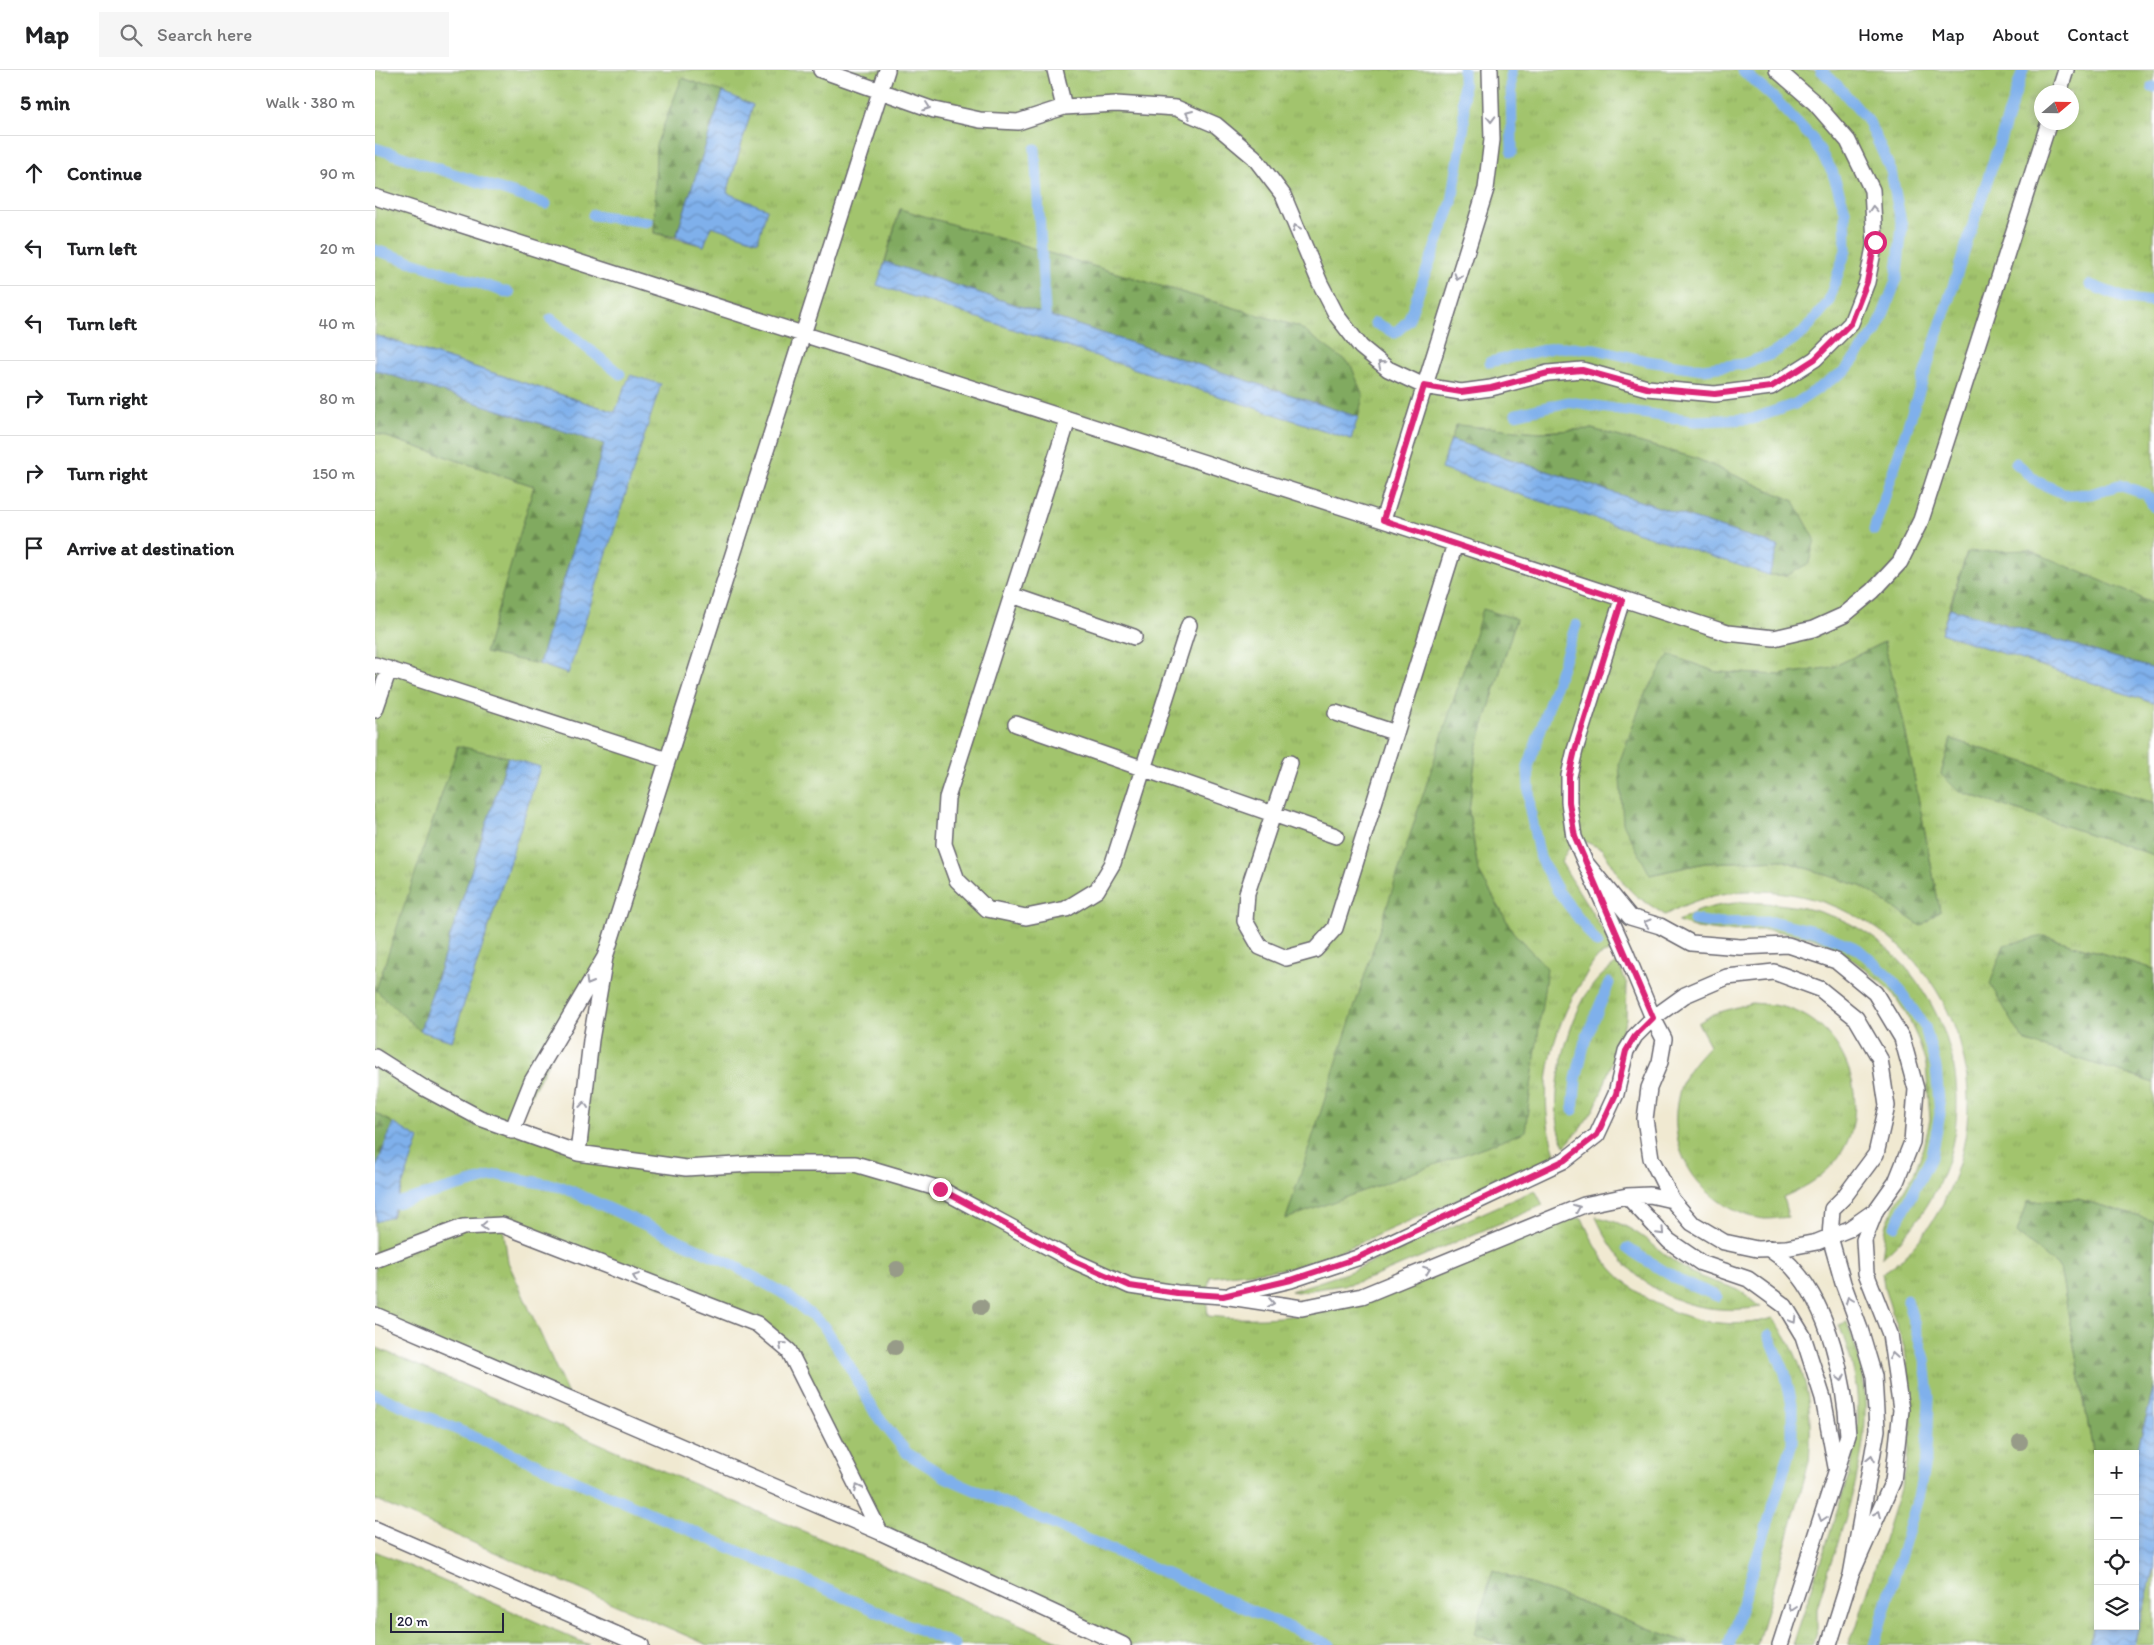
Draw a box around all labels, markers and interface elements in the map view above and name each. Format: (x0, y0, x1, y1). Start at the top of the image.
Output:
search box (99, 12, 449, 57)
text: Map (25, 20, 69, 49)
icon: search (117, 21, 145, 49)
text: Search here (157, 23, 252, 46)
text: Home (1858, 24, 1904, 46)
text: Map (1932, 24, 1965, 46)
text: About (1993, 24, 2039, 46)
text: Contact (2067, 24, 2129, 46)
north arrow (2034, 85, 2079, 130)
text: 5 min (20, 90, 70, 115)
text: Walk · 380 m (265, 93, 355, 112)
one-way arrow (922, 101, 930, 111)
one-way arrow (1185, 109, 1193, 119)
one-way arrow (1486, 115, 1497, 123)
icon: ahead (20, 159, 48, 187)
text: Continue (67, 162, 142, 185)
text: 90 m (320, 164, 355, 183)
one-way arrow (1868, 205, 1879, 213)
one-way arrow (1292, 224, 1303, 233)
route start (1864, 231, 1887, 254)
icon: left (20, 234, 48, 262)
text: Turn left (67, 237, 137, 260)
text: 20 m (320, 239, 355, 258)
one-way arrow (1454, 272, 1464, 280)
icon: left (20, 309, 48, 337)
text: Turn left (67, 312, 137, 335)
text: 40 m (318, 314, 355, 333)
one-way arrow (1378, 361, 1387, 369)
icon: right (20, 384, 48, 412)
text: Turn right (67, 387, 148, 410)
text: 80 m (319, 389, 355, 408)
icon: right (20, 459, 48, 487)
text: Turn right (67, 462, 148, 485)
text: 150 m (312, 464, 355, 483)
icon: arrive (20, 534, 48, 562)
text: Arrive at destination (67, 537, 234, 560)
one-way arrow (1643, 918, 1652, 928)
one-way arrow (586, 977, 596, 986)
one-way arrow (578, 1101, 589, 1109)
route end (929, 1178, 952, 1201)
one-way arrow (1573, 1204, 1581, 1214)
one-way arrow (479, 1221, 487, 1232)
one-way arrow (1655, 1226, 1664, 1235)
one-way arrow (1422, 1266, 1431, 1276)
one-way arrow (632, 1273, 641, 1283)
one-way arrow (1845, 1296, 1855, 1305)
one-way arrow (1267, 1298, 1275, 1308)
one-way arrow (1787, 1314, 1796, 1323)
one-way arrow (779, 1343, 788, 1351)
one-way arrow (1888, 1352, 1899, 1360)
one-way arrow (1835, 1374, 1846, 1383)
map controls (2094, 1450, 2139, 1630)
button: + (2094, 1450, 2139, 1495)
one-way arrow (1866, 1453, 1876, 1462)
one-way arrow (854, 1485, 864, 1494)
button: − (2094, 1495, 2139, 1540)
one-way arrow (1872, 1510, 1883, 1519)
one-way arrow (1817, 1514, 1827, 1522)
button: locate (2094, 1540, 2139, 1585)
button: layers (2094, 1585, 2139, 1630)
one-way arrow (1788, 1604, 1798, 1612)
scale bar (390, 1610, 504, 1633)
text: 20 m (397, 1613, 428, 1630)

